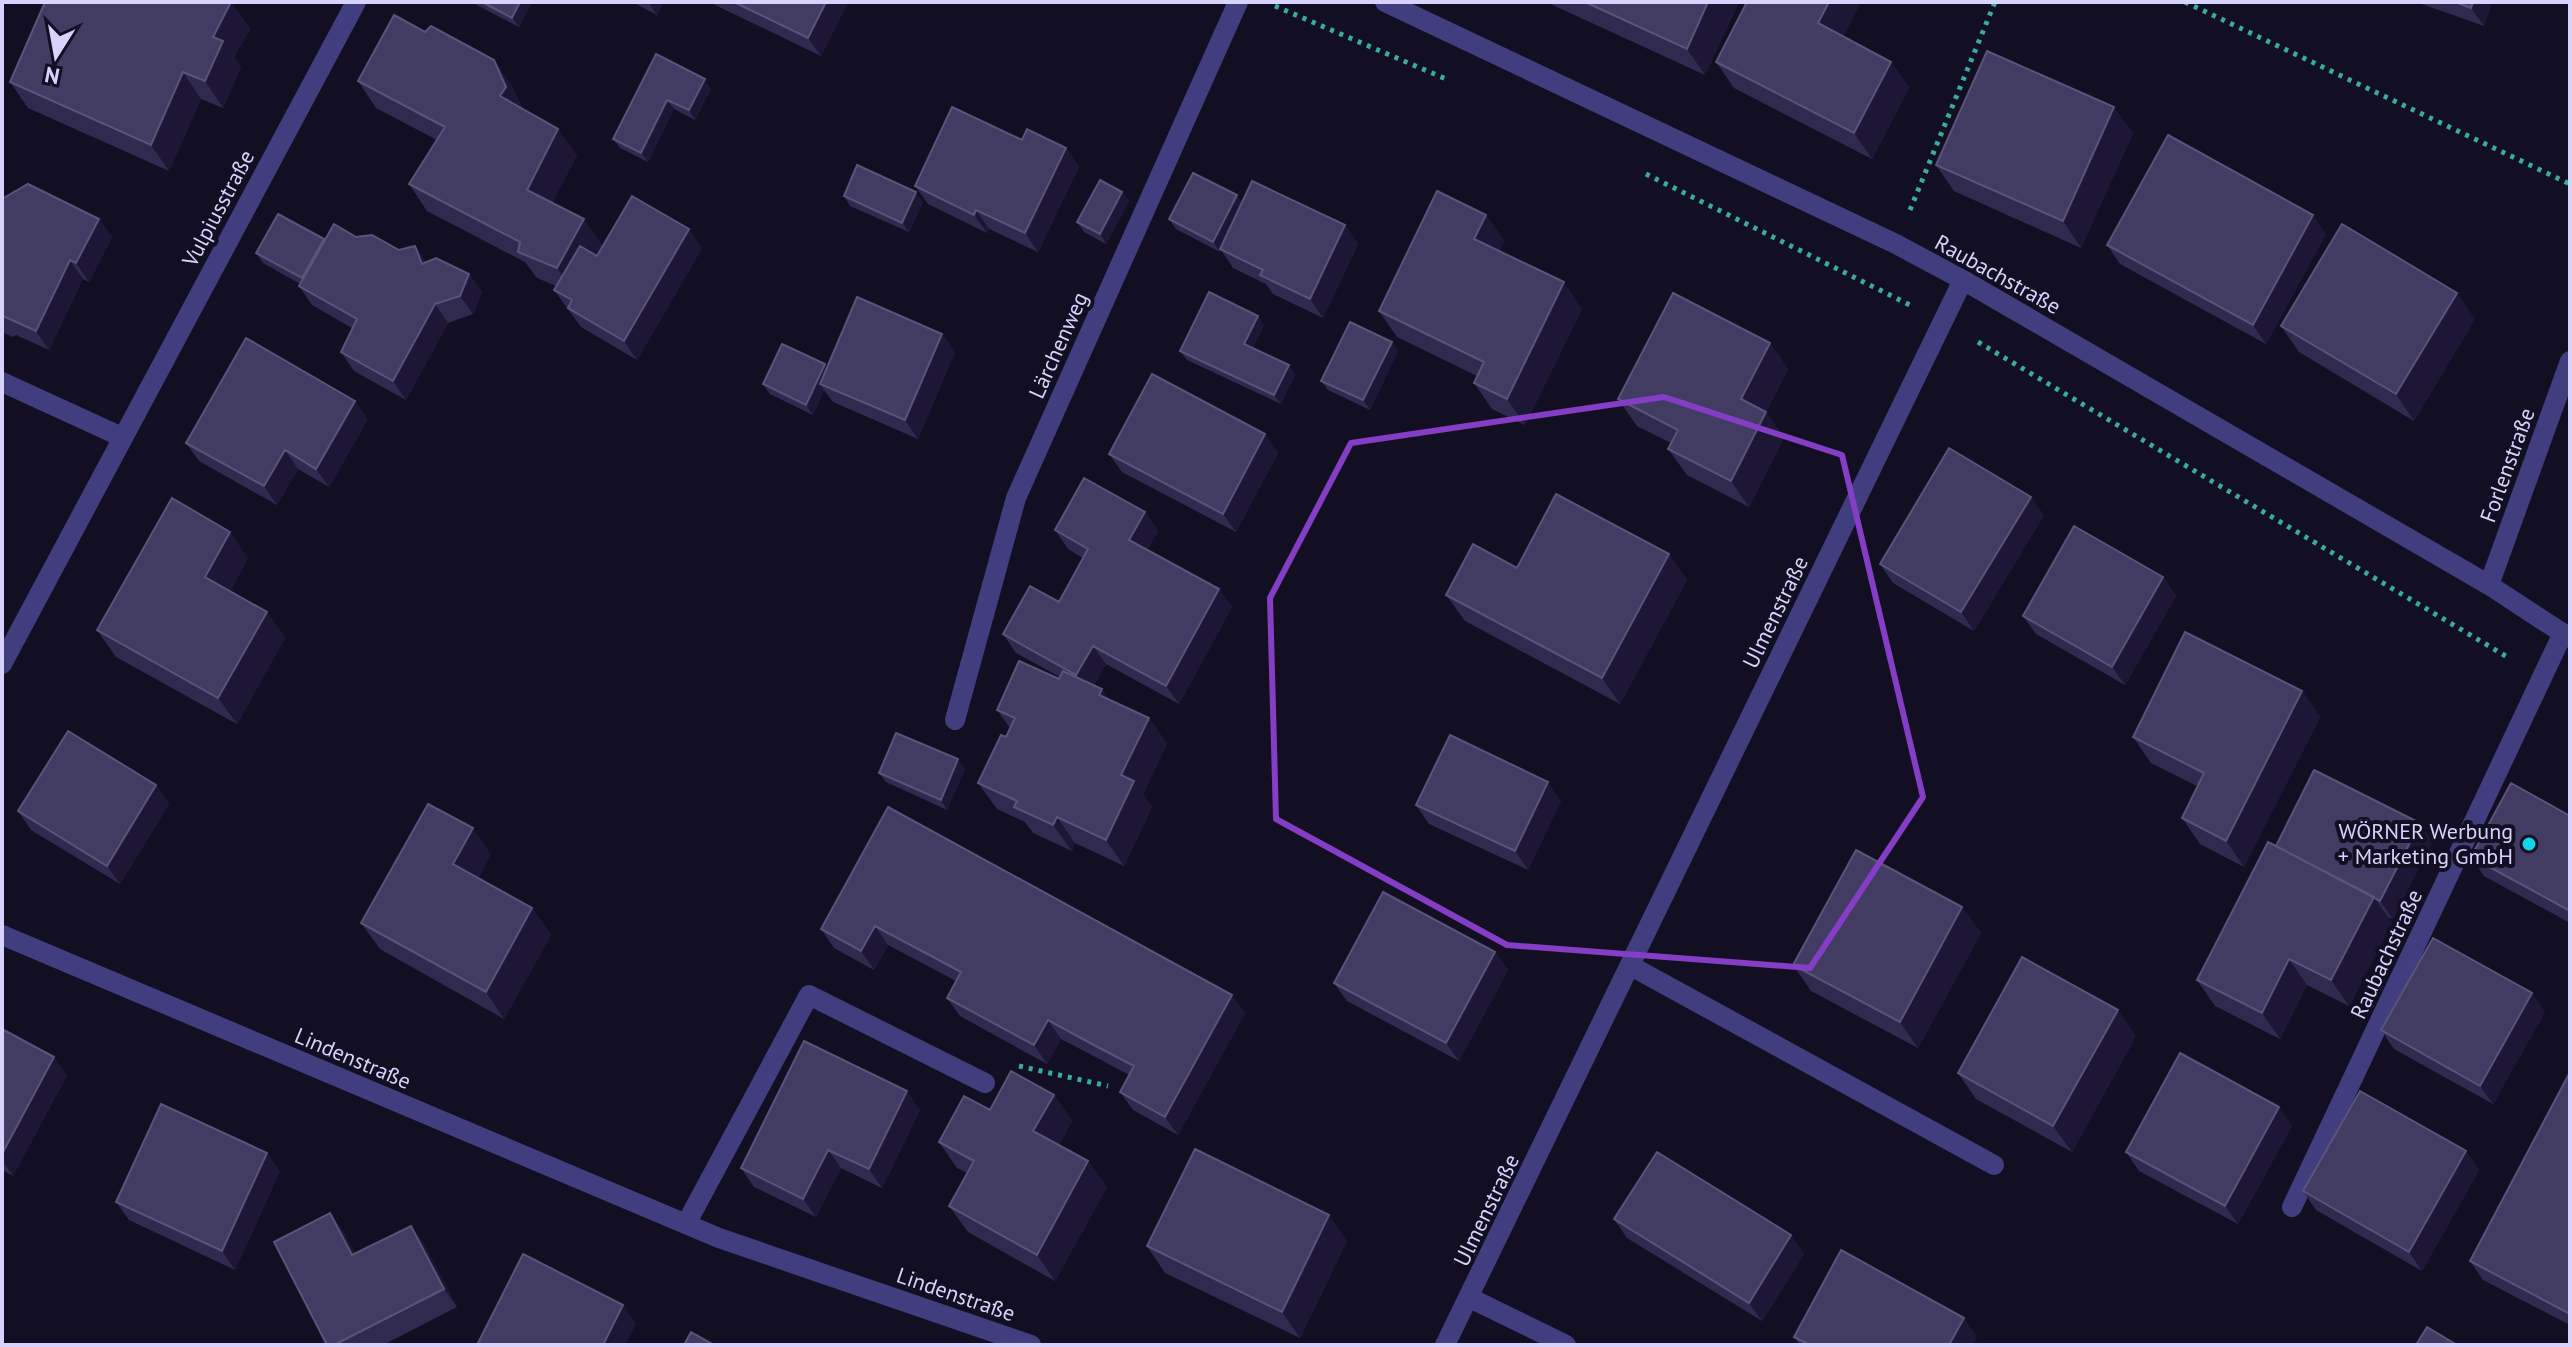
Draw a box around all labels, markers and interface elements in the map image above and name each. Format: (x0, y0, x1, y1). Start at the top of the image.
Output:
north arrow (16, 16, 96, 96)
text: N (42, 61, 62, 91)
street label: Vulpiusstraße (175, 145, 260, 272)
street label: Raubachstraße (1930, 228, 2066, 320)
street label: Lärchenweg (1022, 287, 1094, 403)
street label: Forlenstraße (2473, 404, 2541, 526)
street label: Ulmenstraße (1736, 551, 1814, 673)
place label: WÖRNER Werbung + Marketing GmbH (2338, 817, 2513, 870)
marker: WÖRNER Werbung + Marketing GmbH (2520, 835, 2538, 853)
street label: Raubachstraße (2344, 885, 2428, 1023)
street label: Lindenstraße (291, 1021, 415, 1095)
street label: Ulmenstraße (1447, 1149, 1525, 1271)
street label: Lindenstraße (893, 1261, 1019, 1327)

